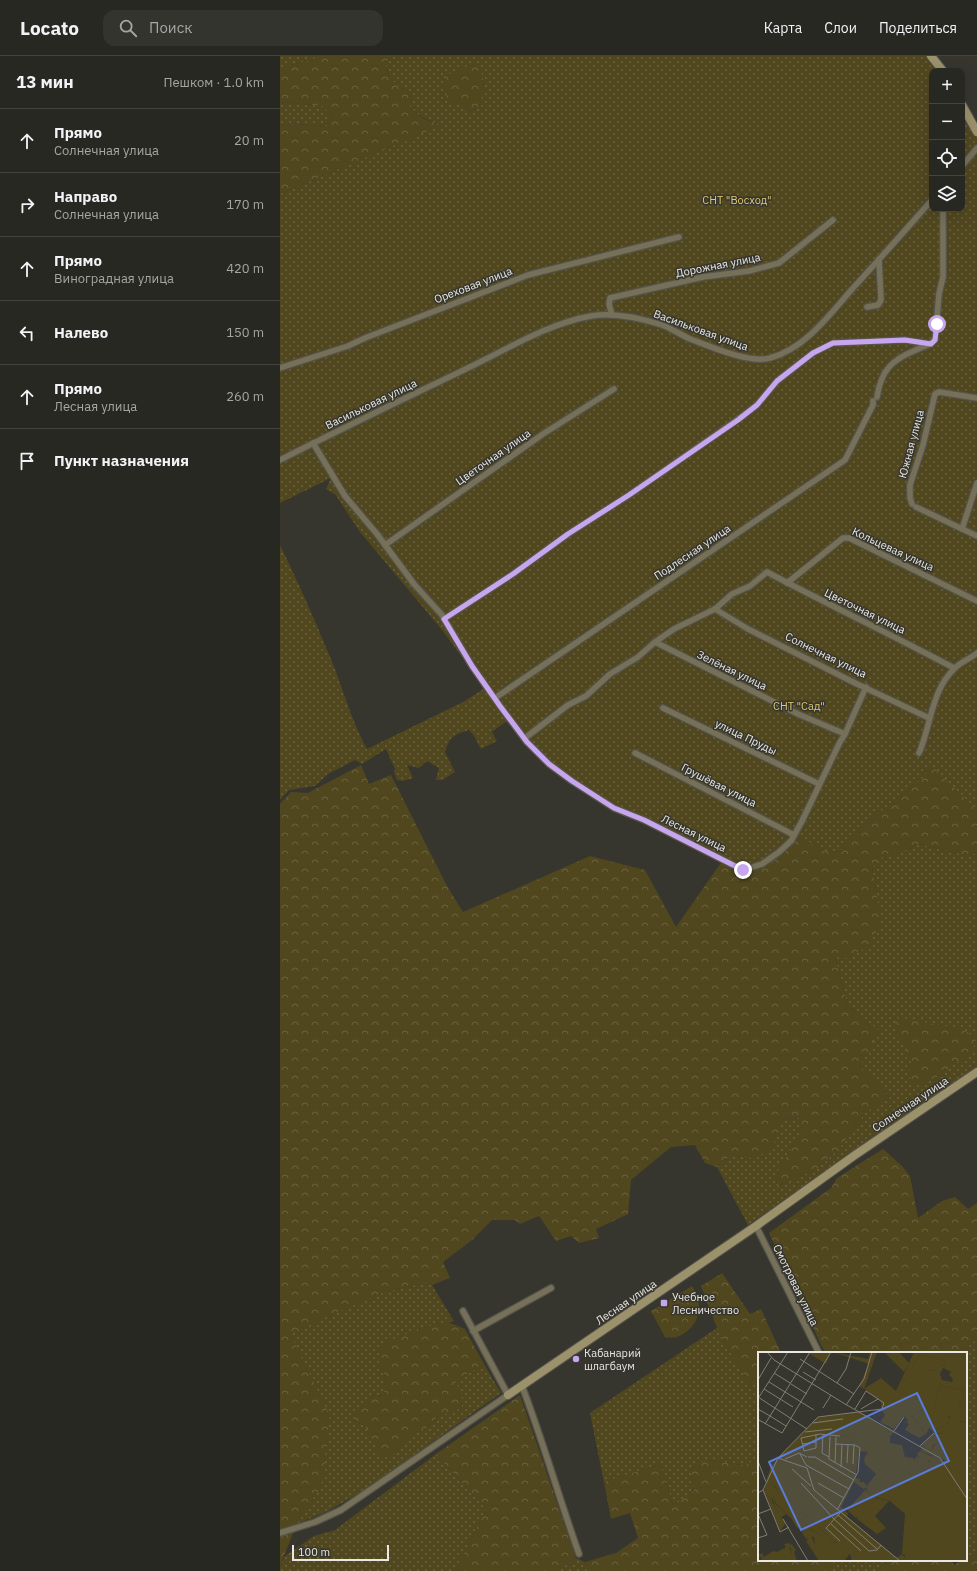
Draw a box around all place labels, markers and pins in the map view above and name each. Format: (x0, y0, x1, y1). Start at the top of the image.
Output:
place label: Учебное Лесничество (672, 1290, 739, 1317)
marker: Учебное Лесничество (659, 1298, 669, 1308)
place label: Кабанарий шлагбаум (584, 1346, 641, 1373)
marker: Кабанарий шлагбаум (571, 1354, 581, 1364)

